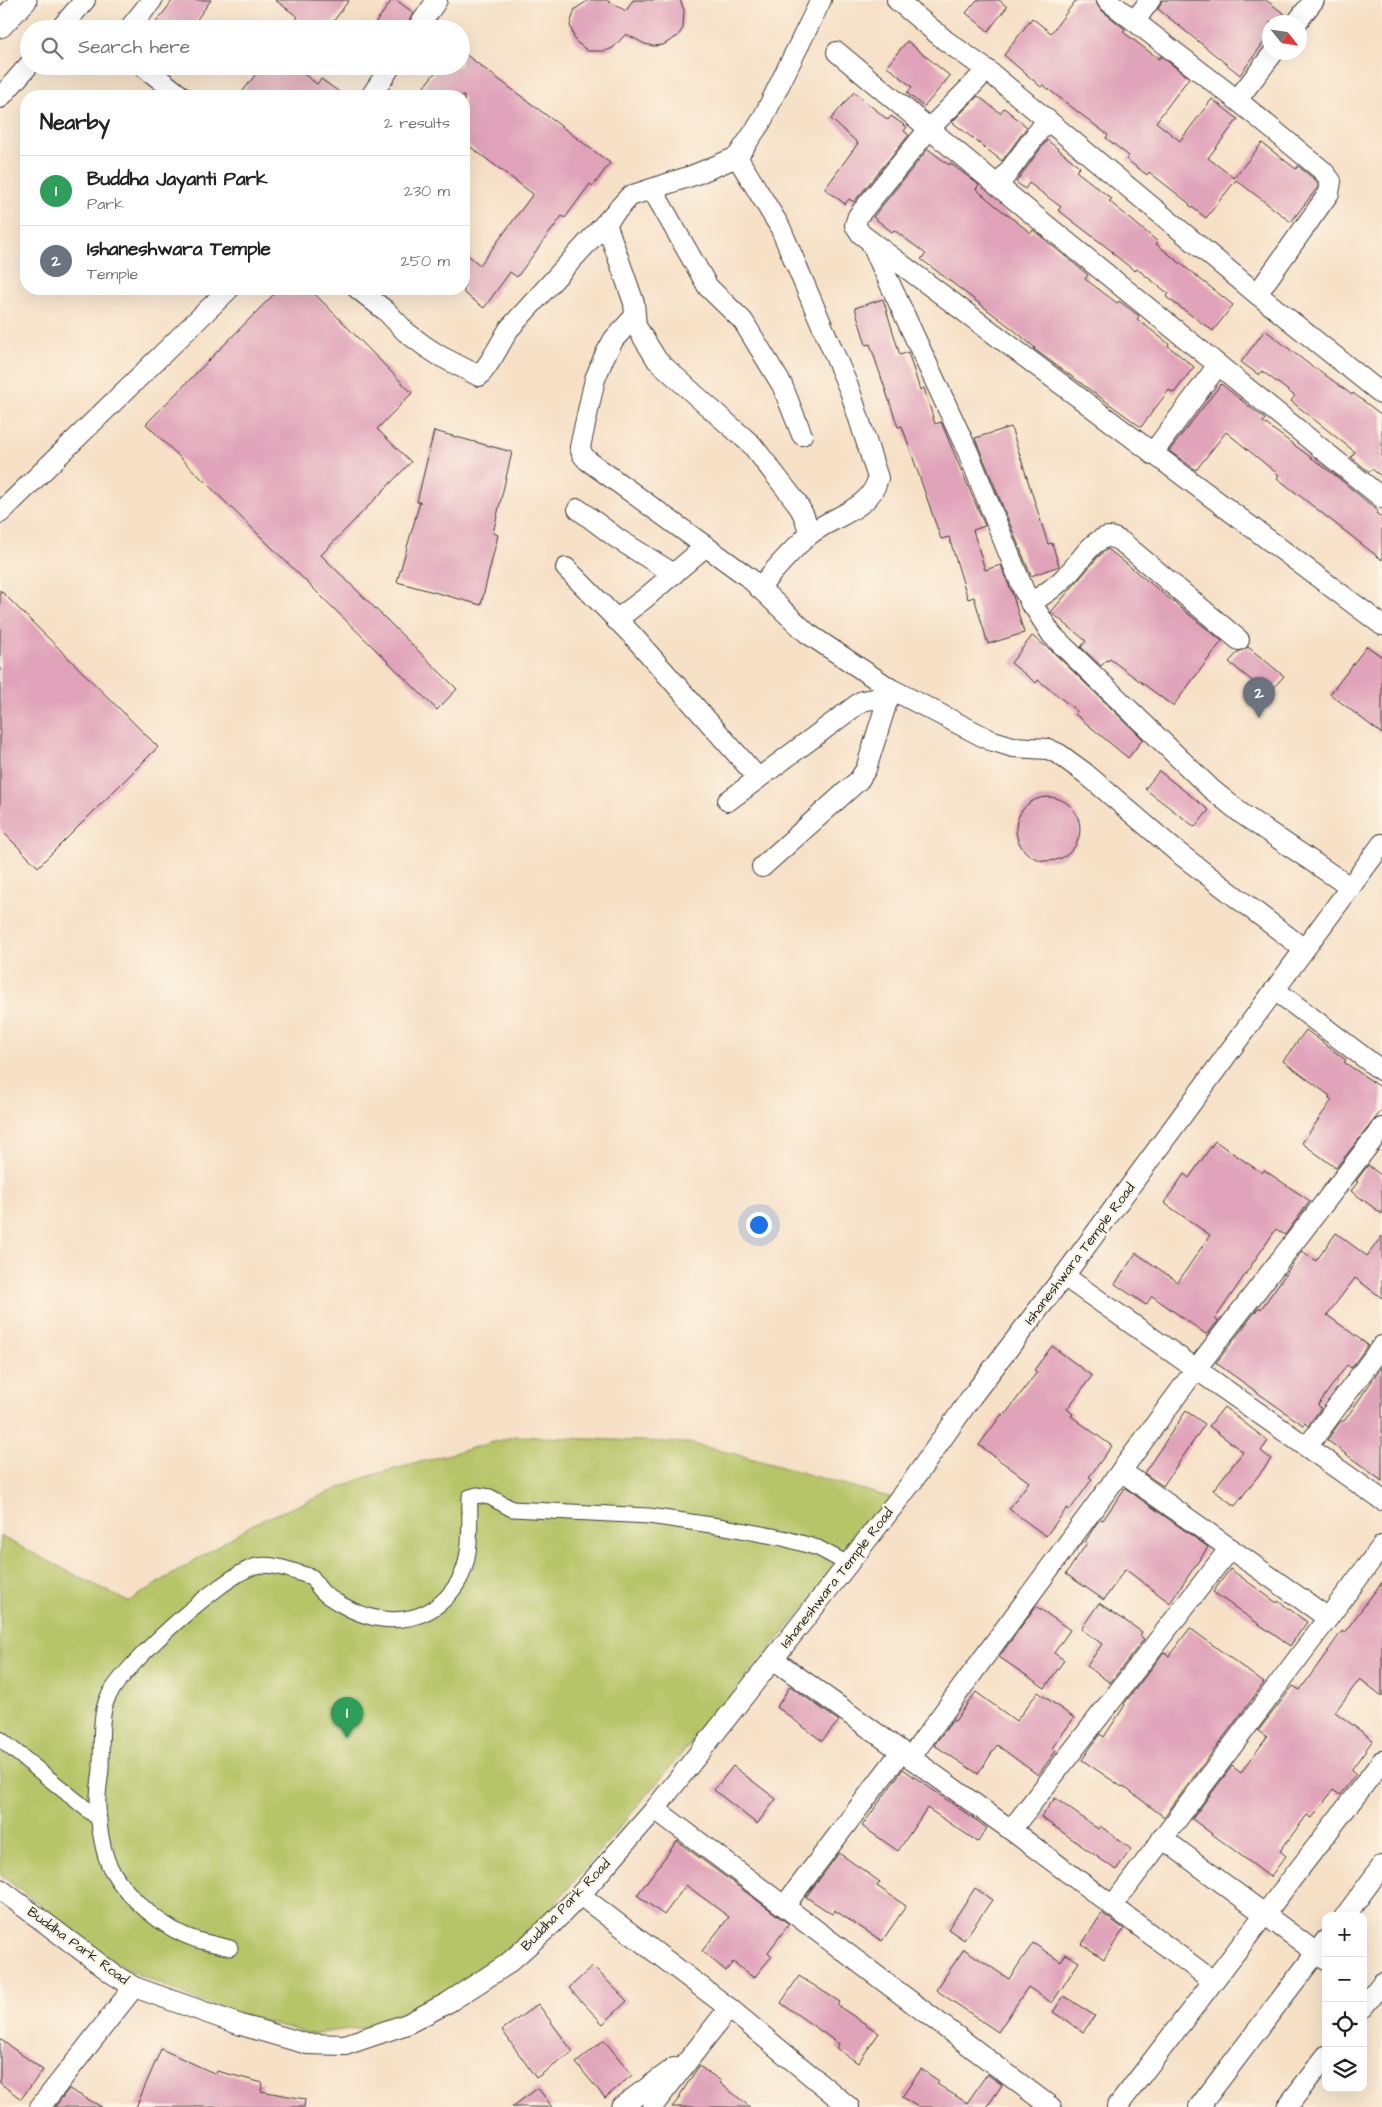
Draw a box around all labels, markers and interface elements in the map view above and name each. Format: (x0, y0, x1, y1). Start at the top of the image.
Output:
north arrow (1262, 15, 1307, 60)
search box (20, 20, 470, 75)
icon: search (38, 34, 66, 62)
text: Search here (78, 34, 190, 61)
text: Nearby (40, 108, 110, 137)
text: 2 results (384, 112, 450, 134)
text: Buddha Jayanti Park (87, 166, 268, 193)
text: 1 (55, 180, 57, 202)
text: 230 m (404, 180, 450, 202)
text: Park (87, 193, 124, 215)
text: Ishaneshwara Temple (87, 236, 271, 263)
text: 2 (51, 250, 61, 272)
text: 250 m (401, 250, 450, 272)
text: Temple (87, 263, 138, 285)
pin: 2 (1243, 677, 1275, 718)
street label: Ishaneshwara Temple Road (1020, 1179, 1140, 1329)
your location (746, 1212, 772, 1238)
street label: Ishaneshwara Temple Road (776, 1504, 898, 1652)
pin: 1 (331, 1697, 363, 1738)
street label: Buddha Park Road (517, 1854, 615, 1956)
street label: Buddha Park Road (23, 1902, 133, 1990)
map controls (1322, 1912, 1367, 2092)
button: + (1322, 1912, 1367, 1957)
button: − (1322, 1957, 1367, 2002)
button: locate (1322, 2002, 1367, 2047)
button: layers (1322, 2047, 1367, 2092)

